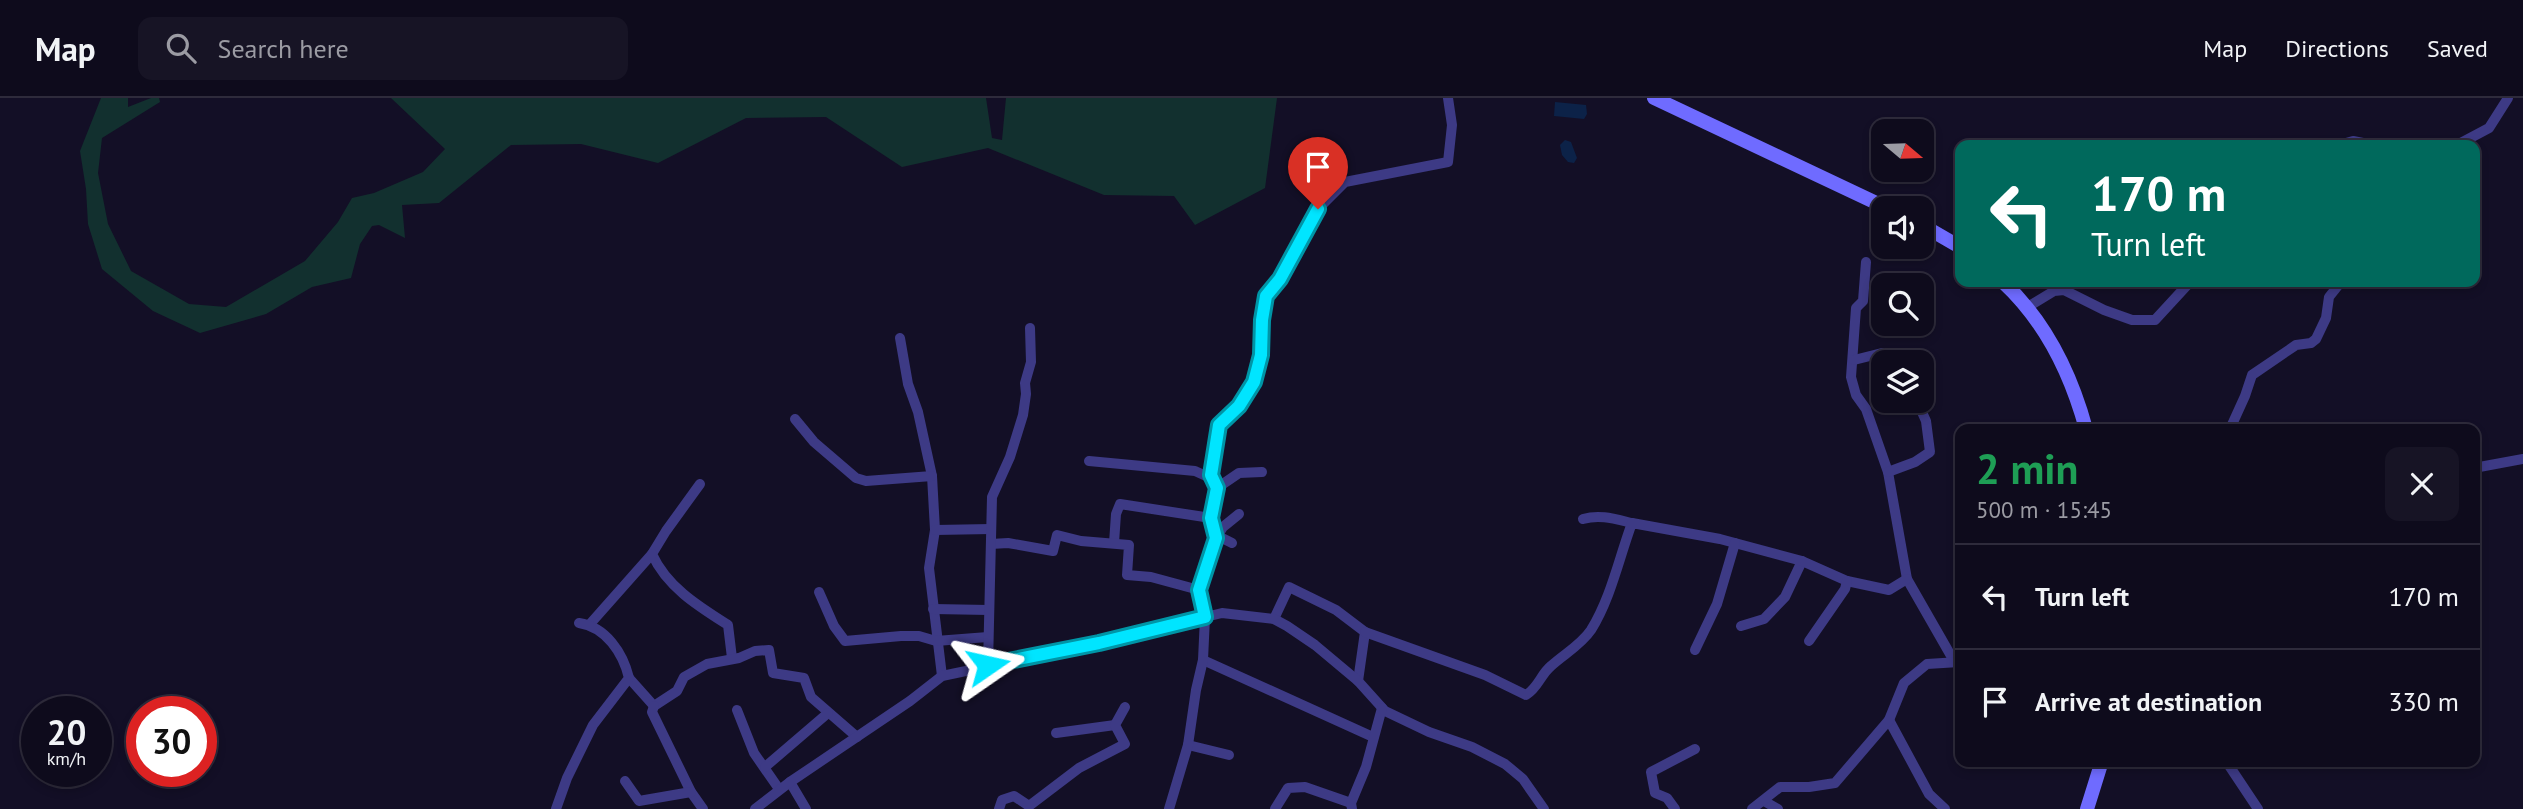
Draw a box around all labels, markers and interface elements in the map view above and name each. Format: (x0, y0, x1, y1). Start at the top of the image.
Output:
search box (138, 17, 628, 80)
text: Map (35, 27, 96, 70)
icon: search (162, 29, 200, 67)
text: Search here (218, 32, 349, 65)
text: Map (2203, 33, 2247, 64)
text: Directions (2285, 33, 2389, 64)
text: Saved (2427, 33, 2488, 64)
north arrow (1871, 119, 1934, 182)
map controls (1871, 119, 1934, 413)
pin (1288, 137, 1348, 209)
icon: arrive (1299, 148, 1337, 186)
text: 170 m (2091, 161, 2226, 225)
icon: left (1976, 168, 2067, 259)
button: sound (1871, 196, 1934, 259)
text: Turn left (2091, 223, 2206, 265)
button: search (1871, 273, 1934, 336)
button: layers (1871, 350, 1934, 413)
text: 2 min (1976, 441, 2078, 496)
button: close (2385, 447, 2459, 521)
text: 500 m · 15:45 (1976, 495, 2112, 524)
icon: left (1976, 578, 2014, 616)
text: Turn left (2035, 580, 2129, 613)
text: 170 m (2388, 580, 2459, 613)
position arrow (951, 628, 1025, 702)
icon: arrive (1976, 683, 2014, 721)
text: Arrive at destination (2035, 685, 2262, 718)
text: 330 m (2388, 685, 2459, 718)
speed limit sign: 30 (126, 696, 217, 787)
text: 20 (47, 709, 86, 755)
text: km/h (47, 747, 86, 770)

